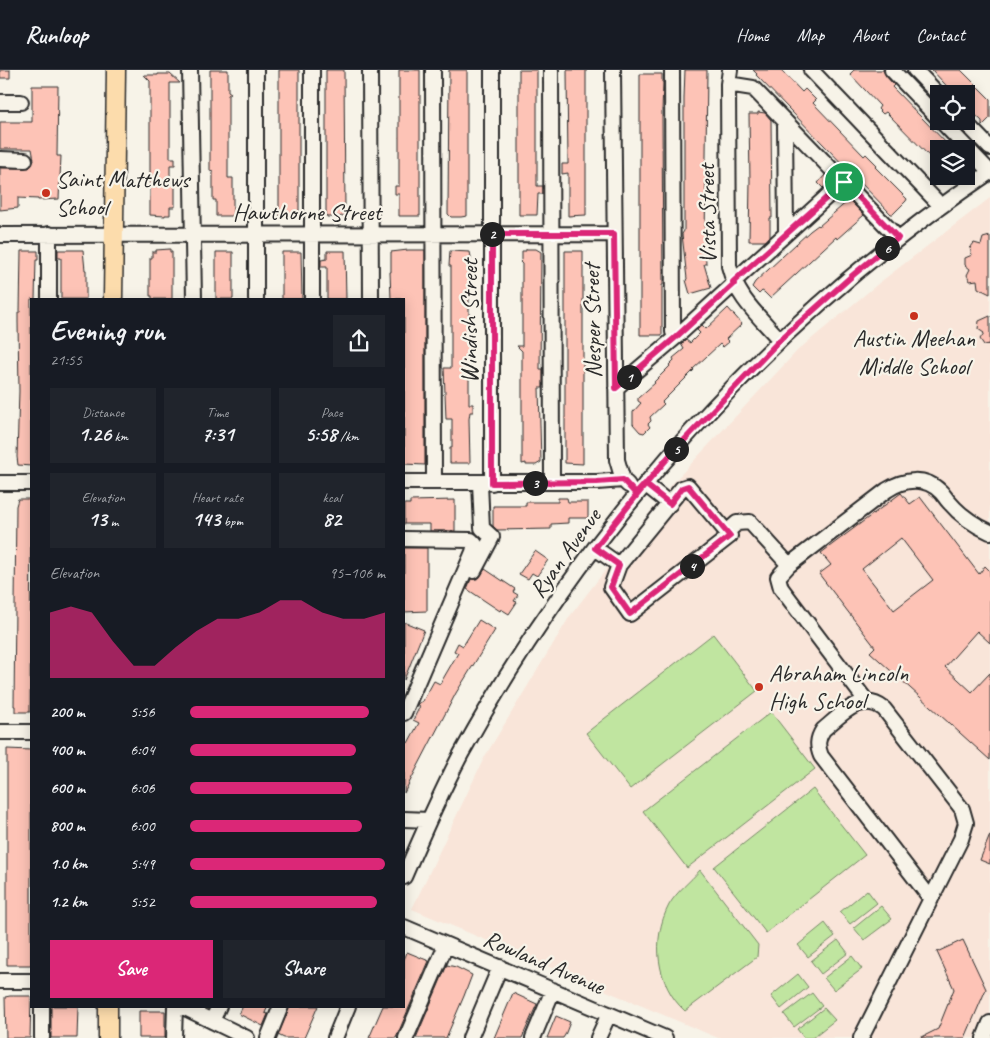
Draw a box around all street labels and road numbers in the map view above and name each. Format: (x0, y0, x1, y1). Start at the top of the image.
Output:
street label: Vista Street (691, 162, 723, 264)
street label: Hawthorne Street (233, 197, 383, 227)
street label: Windish Street (454, 257, 484, 383)
street label: Nesper Street (576, 261, 608, 378)
street label: Ryan Avenue (522, 501, 609, 604)
street label: Rowland Avenue (479, 923, 611, 1002)

